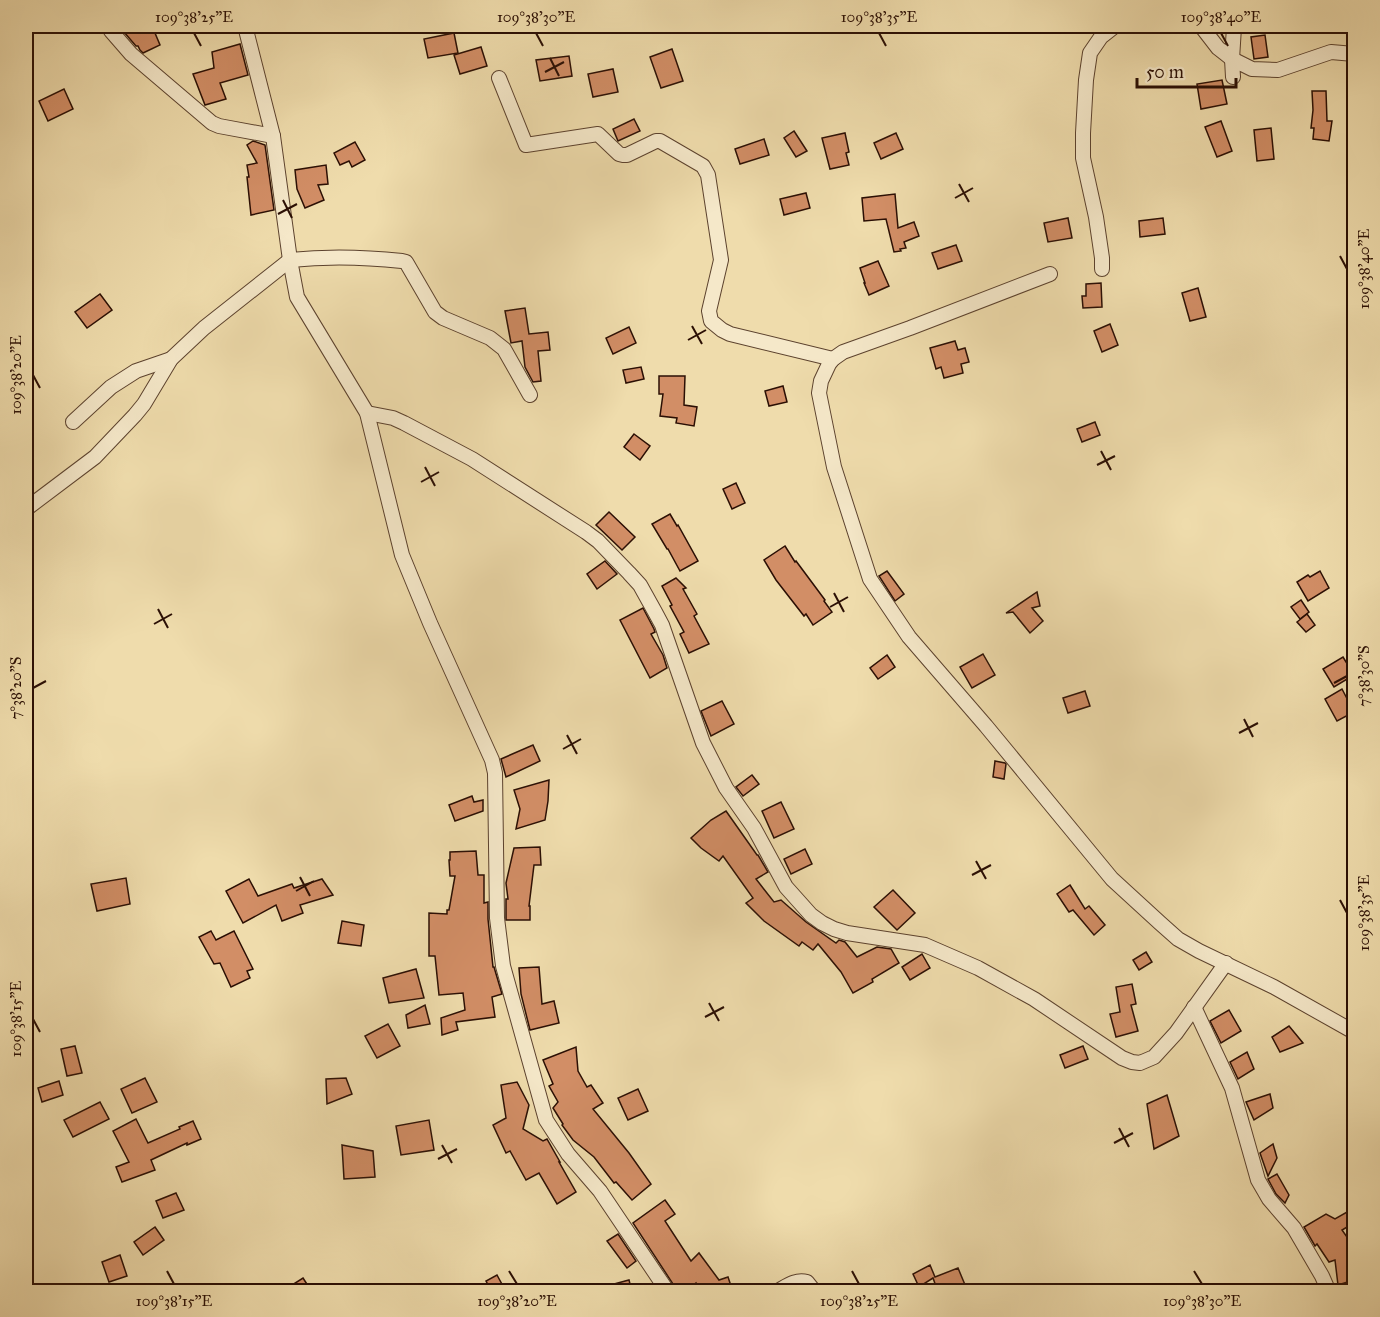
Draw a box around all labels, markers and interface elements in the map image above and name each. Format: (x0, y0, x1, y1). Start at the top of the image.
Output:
text: 109°38'25"E (155, 8, 233, 26)
text: 109°38'30"E (497, 8, 575, 26)
text: 109°38'35"E (841, 8, 917, 26)
text: 109°38'40"E (1181, 8, 1262, 26)
scale bar (1137, 51, 1236, 89)
text: 50 m (1146, 61, 1184, 83)
text: 109°38'40"E (1355, 228, 1373, 309)
text: 109°38'20"E (7, 335, 25, 415)
text: 7°38'30"S (1355, 645, 1373, 707)
text: 7°38'20"S (7, 657, 25, 719)
text: 109°38'35"E (1355, 875, 1373, 951)
text: 109°38'15"E (7, 981, 25, 1057)
text: 109°38'15"E (136, 1292, 212, 1310)
text: 109°38'20"E (477, 1292, 557, 1310)
text: 109°38'25"E (820, 1292, 898, 1310)
text: 109°38'30"E (1163, 1292, 1241, 1310)

